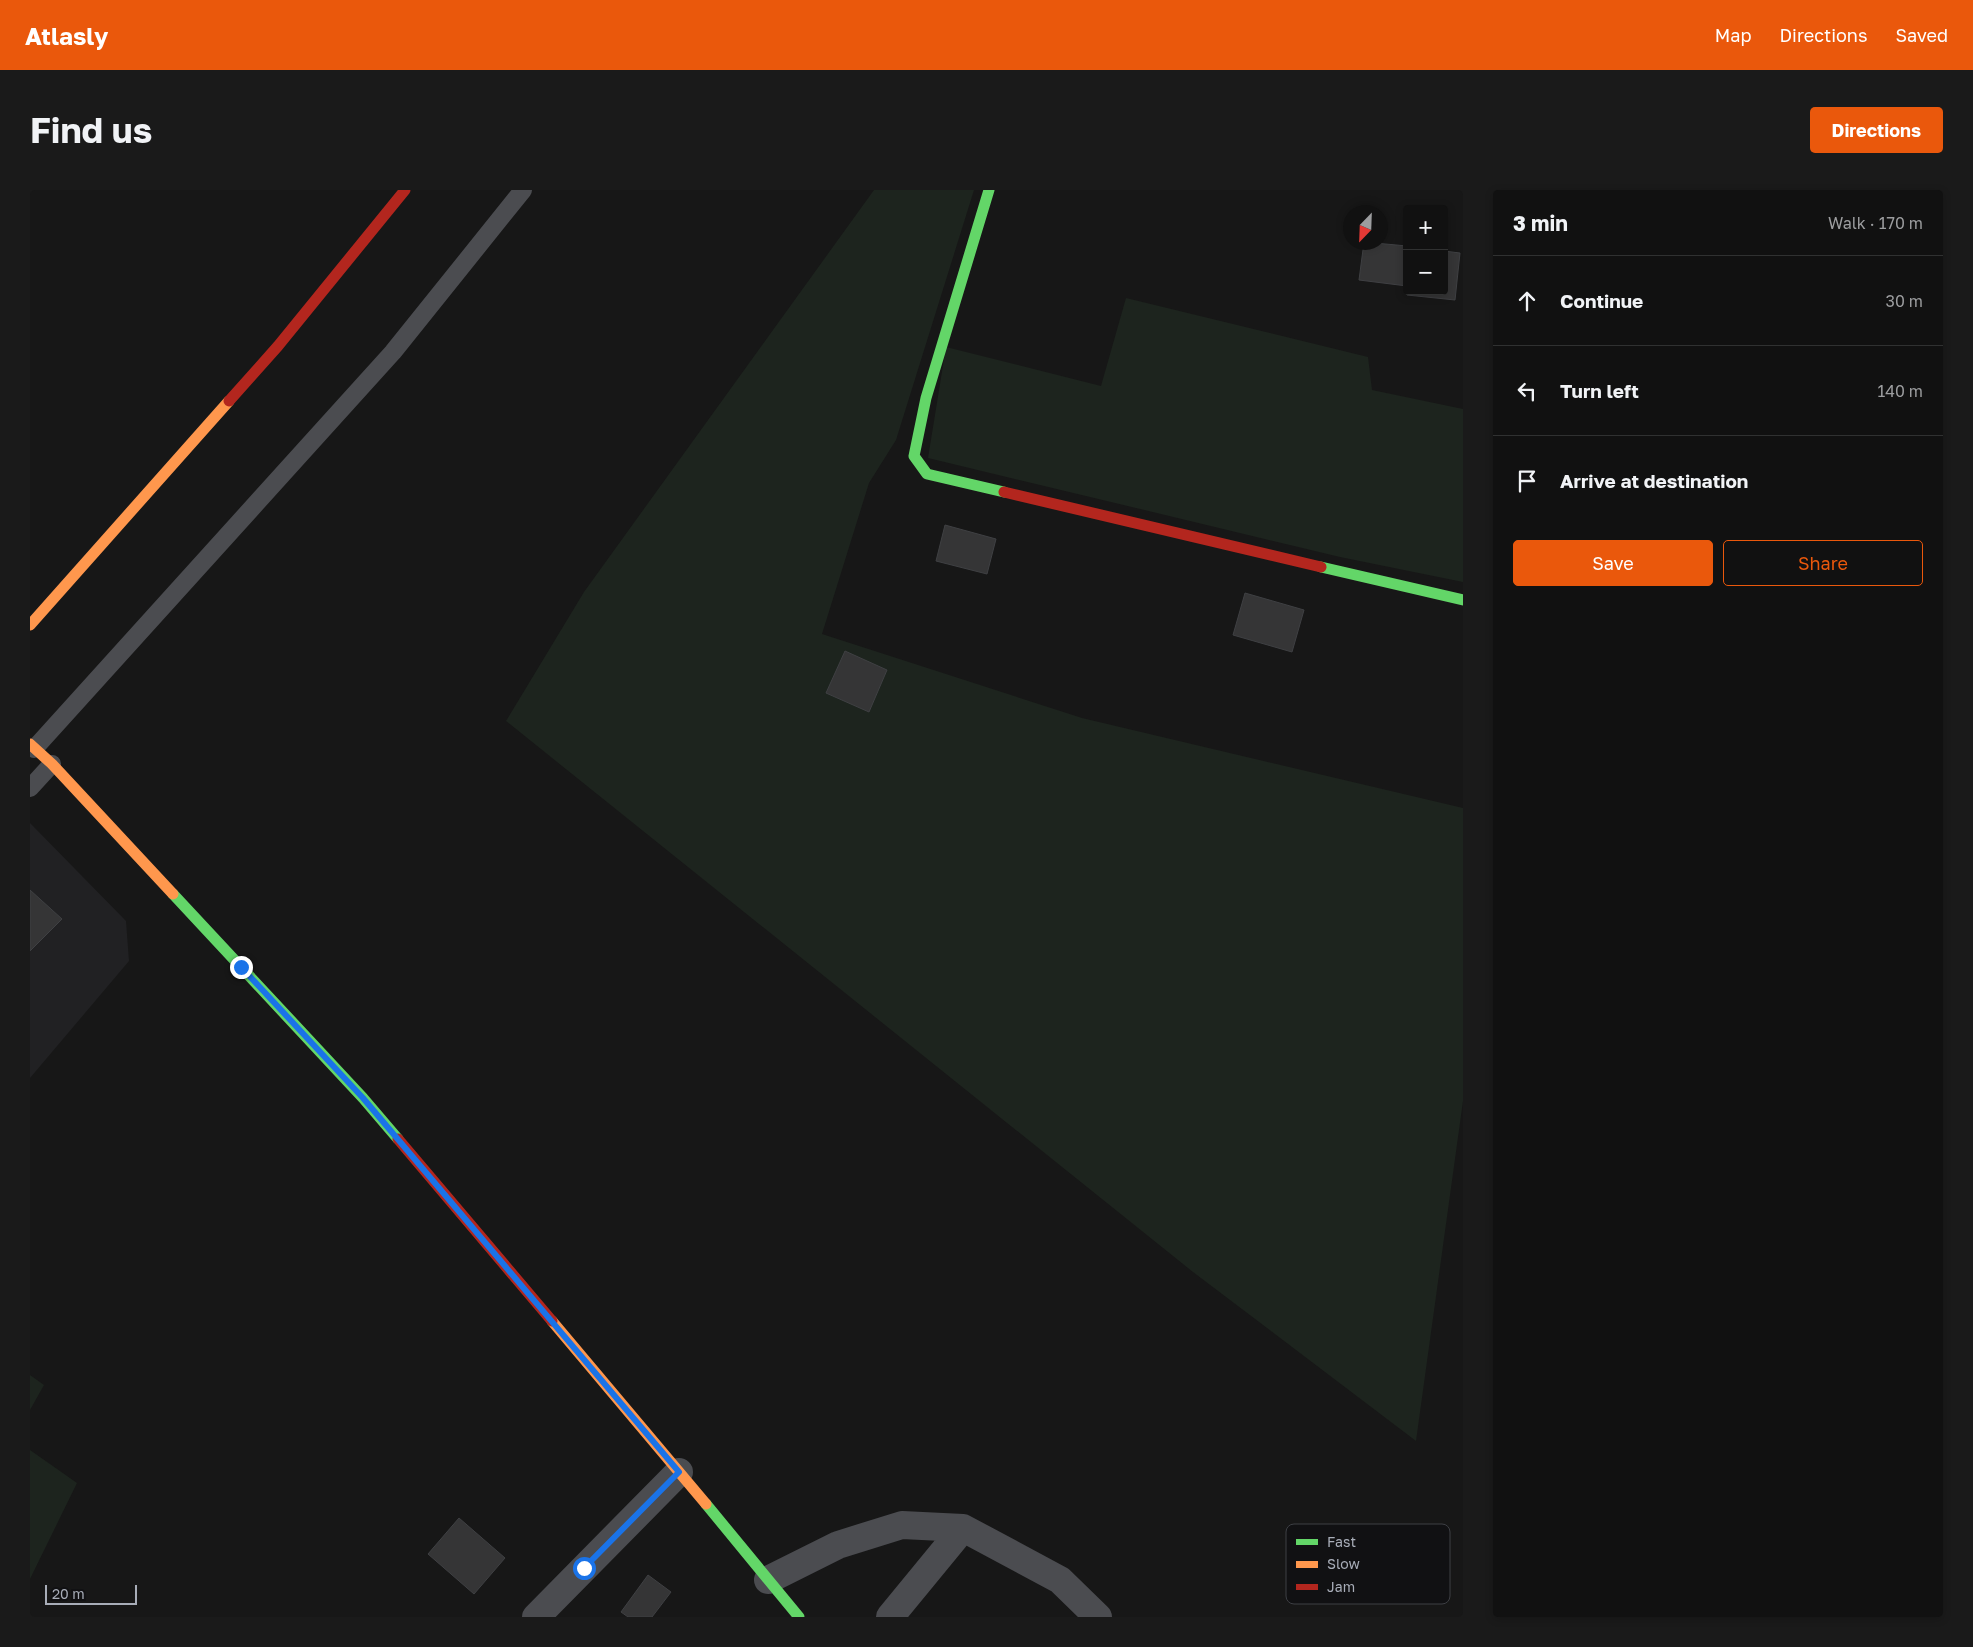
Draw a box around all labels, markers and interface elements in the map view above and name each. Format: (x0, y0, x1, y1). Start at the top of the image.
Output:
text: Atlasly (25, 21, 108, 50)
text: Map (1715, 24, 1751, 46)
text: Directions (1779, 24, 1867, 46)
text: Saved (1895, 24, 1948, 46)
button: Directions (1810, 107, 1943, 153)
text: Find us (30, 109, 152, 151)
north arrow (1343, 205, 1388, 250)
map controls (1403, 205, 1448, 295)
button: + (1403, 205, 1448, 250)
text: 3 min (1513, 210, 1568, 236)
text: Walk · 170 m (1828, 213, 1923, 233)
button: − (1403, 250, 1448, 295)
icon: ahead (1513, 287, 1541, 315)
text: Continue (1560, 289, 1643, 312)
text: 30 m (1886, 291, 1923, 311)
icon: left (1513, 377, 1541, 405)
text: Turn left (1560, 379, 1639, 402)
text: 140 m (1877, 381, 1923, 401)
icon: arrive (1513, 467, 1541, 495)
text: Arrive at destination (1560, 469, 1748, 492)
button: Save (1513, 540, 1713, 586)
button: Share (1723, 540, 1923, 586)
route end (230, 956, 253, 979)
legend (1286, 1524, 1450, 1604)
text: Fast (1327, 1533, 1356, 1550)
text: Slow (1327, 1555, 1360, 1572)
route start (573, 1557, 596, 1580)
text: Jam (1327, 1578, 1355, 1595)
scale bar (45, 1582, 138, 1605)
text: 20 m (52, 1585, 85, 1602)

